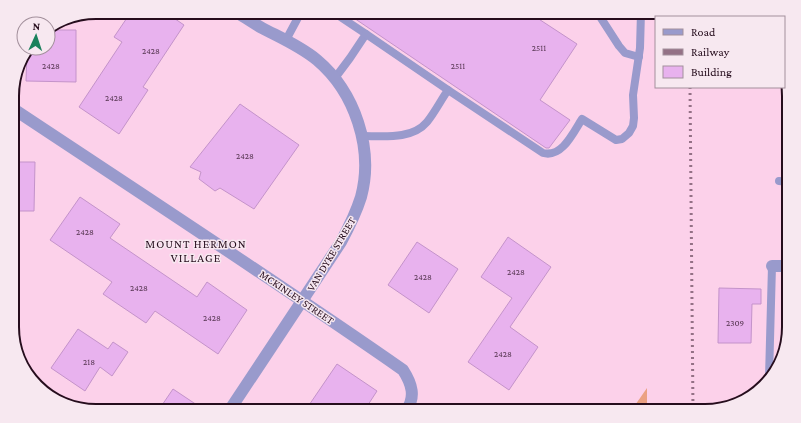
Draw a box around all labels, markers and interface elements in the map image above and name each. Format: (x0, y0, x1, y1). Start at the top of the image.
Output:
north arrow (16, 16, 56, 56)
legend (655, 16, 785, 88)
text: N (32, 20, 41, 32)
text: Road (691, 25, 716, 39)
house number: 2511 (532, 43, 546, 53)
text: Railway (691, 45, 730, 59)
house number: 2428 (142, 46, 160, 56)
house number: 2428 (42, 61, 60, 71)
house number: 2511 (451, 61, 465, 71)
text: Building (691, 65, 732, 79)
house number: 2428 (105, 93, 123, 103)
house number: 2428 (236, 151, 254, 161)
street label: VAN DYKE STREET (304, 215, 358, 293)
house number: 2428 (76, 227, 94, 237)
district label: MOUNT HERMON VILLAGE (145, 237, 247, 265)
house number: 2428 (507, 267, 525, 277)
street label: MCKINLEY STREET (258, 268, 336, 326)
house number: 2428 (414, 272, 432, 282)
house number: 2428 (130, 283, 148, 293)
house number: 2428 (203, 313, 221, 323)
house number: 2309 (726, 318, 745, 328)
house number: 2428 (494, 349, 512, 359)
house number: 218 (83, 357, 95, 367)

